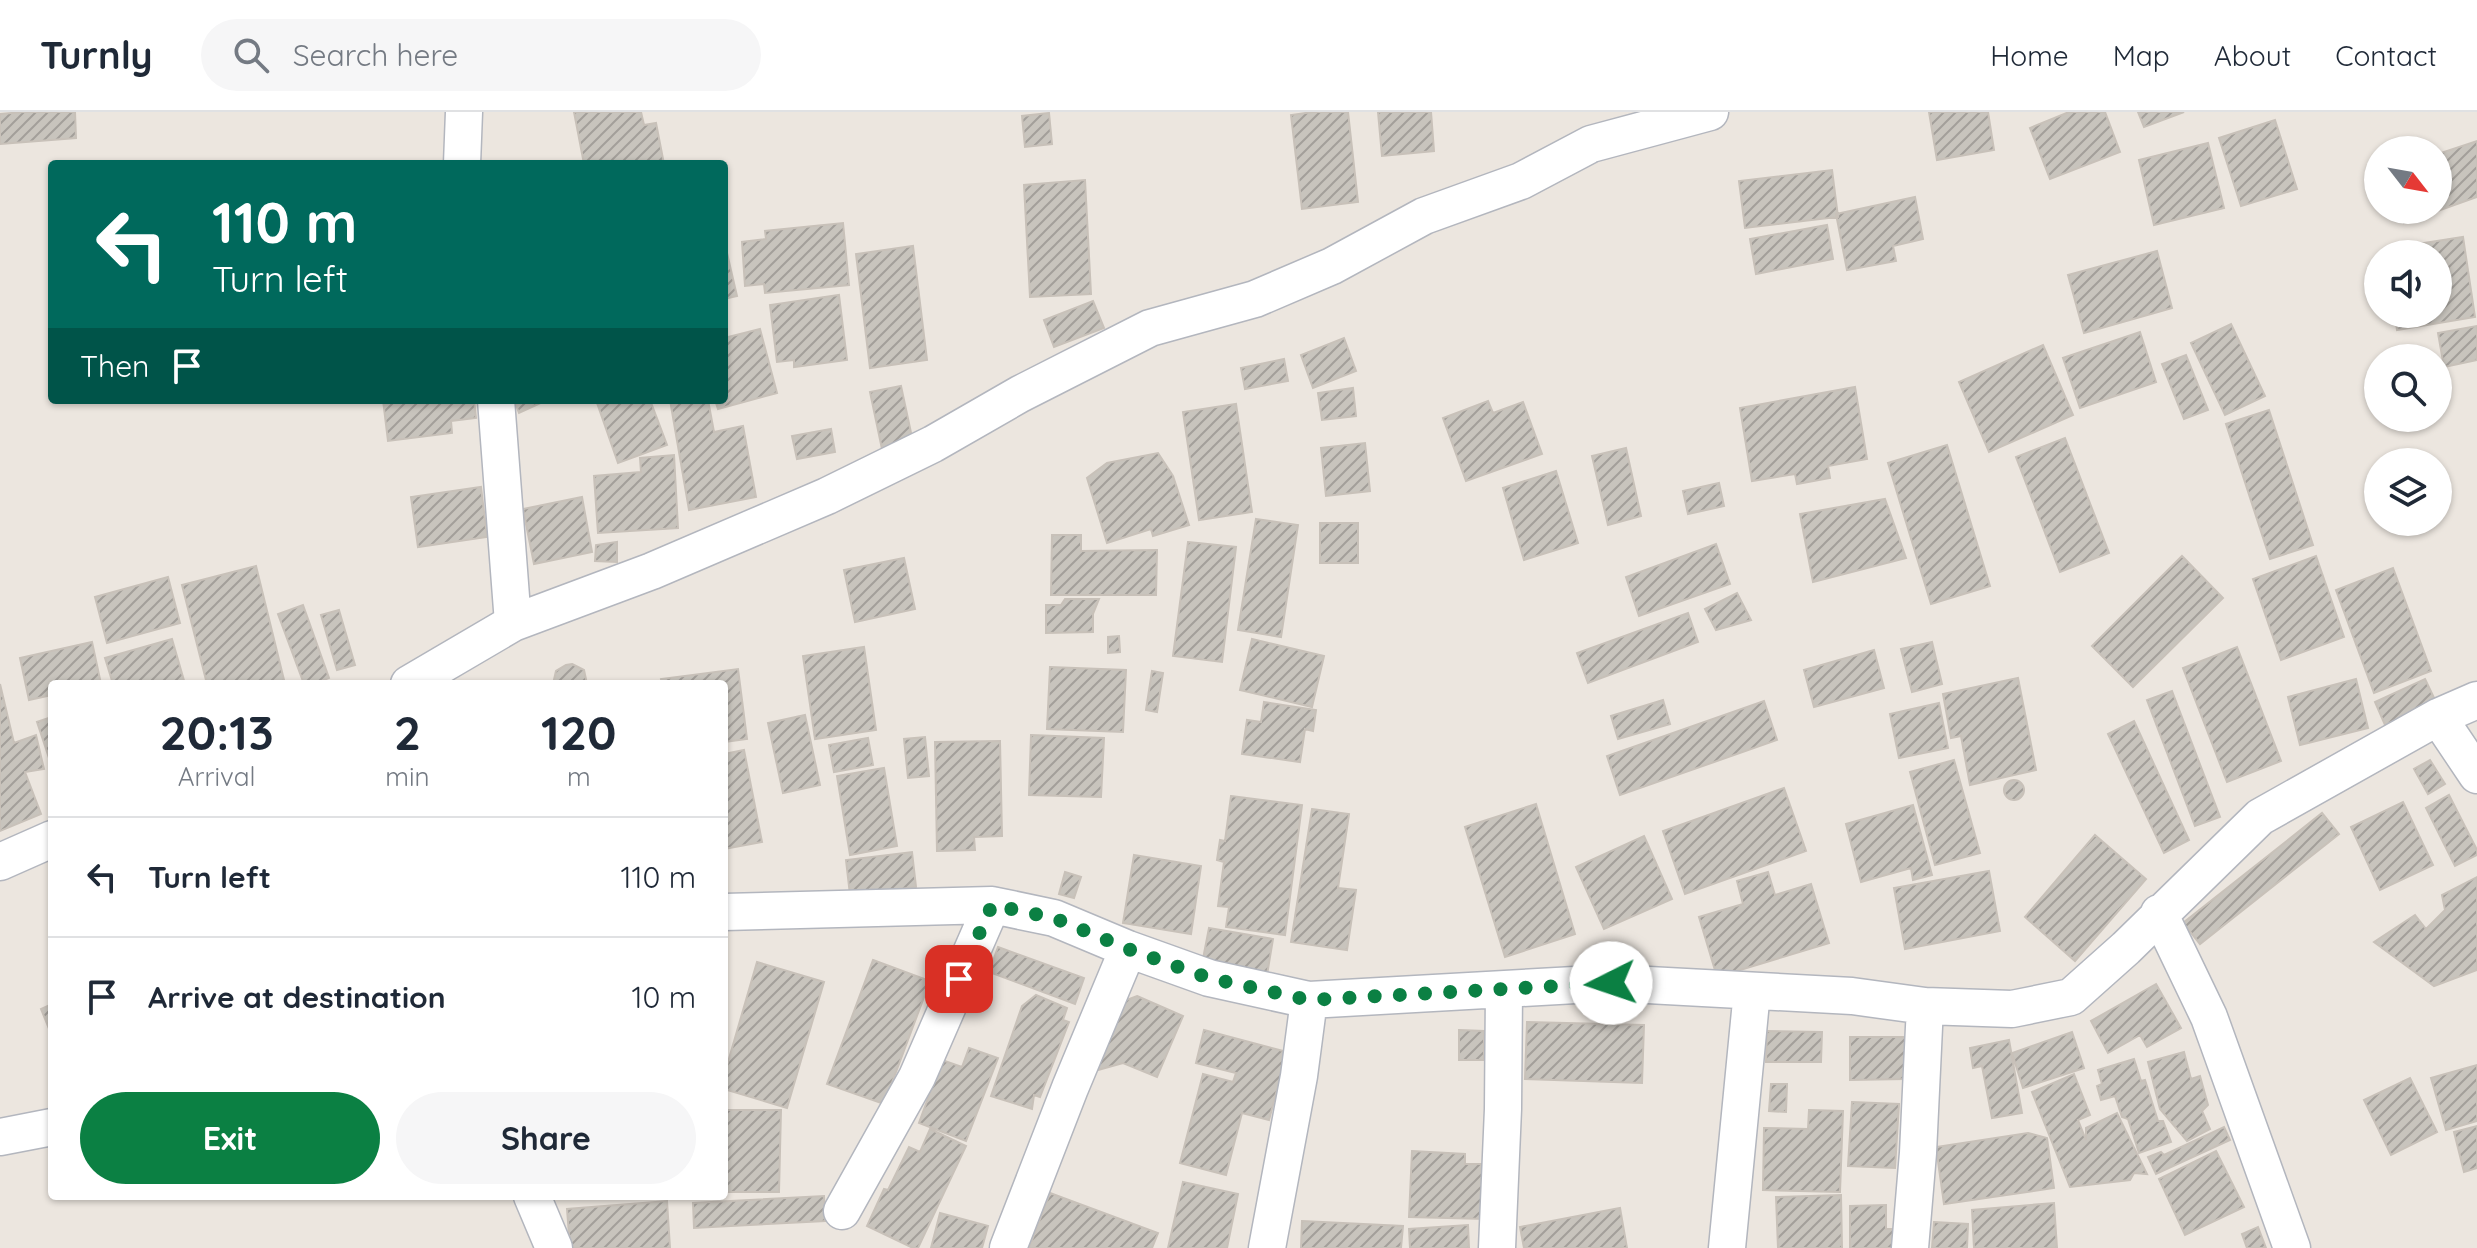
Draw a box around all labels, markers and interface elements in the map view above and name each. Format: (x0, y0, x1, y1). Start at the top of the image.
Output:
search box (201, 19, 761, 91)
text: Turnly (40, 31, 153, 79)
icon: search (229, 33, 273, 77)
text: Search here (293, 36, 458, 74)
text: Home (1990, 38, 2069, 73)
text: Map (2113, 38, 2170, 73)
text: About (2214, 38, 2291, 73)
text: Contact (2335, 38, 2437, 73)
north arrow (2364, 136, 2452, 224)
map controls (2364, 136, 2452, 536)
text: 110 m (212, 187, 357, 257)
icon: left (80, 192, 184, 296)
button: sound (2364, 240, 2452, 328)
text: Turn left (212, 256, 348, 301)
icon: arrive (165, 344, 209, 388)
button: search (2364, 344, 2452, 432)
text: Then (80, 347, 149, 385)
button: layers (2364, 448, 2452, 536)
text: 20:13 (159, 702, 274, 762)
text: 2 (394, 702, 421, 762)
text: 120 (541, 702, 617, 762)
text: Arrival (178, 760, 256, 793)
text: min (385, 760, 430, 793)
text: m (567, 760, 591, 793)
icon: left (80, 855, 124, 899)
text: Turn left (148, 858, 271, 896)
text: 110 m (620, 858, 696, 896)
position arrow (1569, 941, 1653, 1025)
pin (925, 945, 993, 1013)
icon: arrive (937, 957, 981, 1001)
icon: arrive (80, 975, 124, 1019)
text: Arrive at destination (148, 978, 446, 1016)
text: 10 m (632, 978, 696, 1016)
button: Exit (80, 1092, 380, 1184)
button: Share (396, 1092, 696, 1184)

